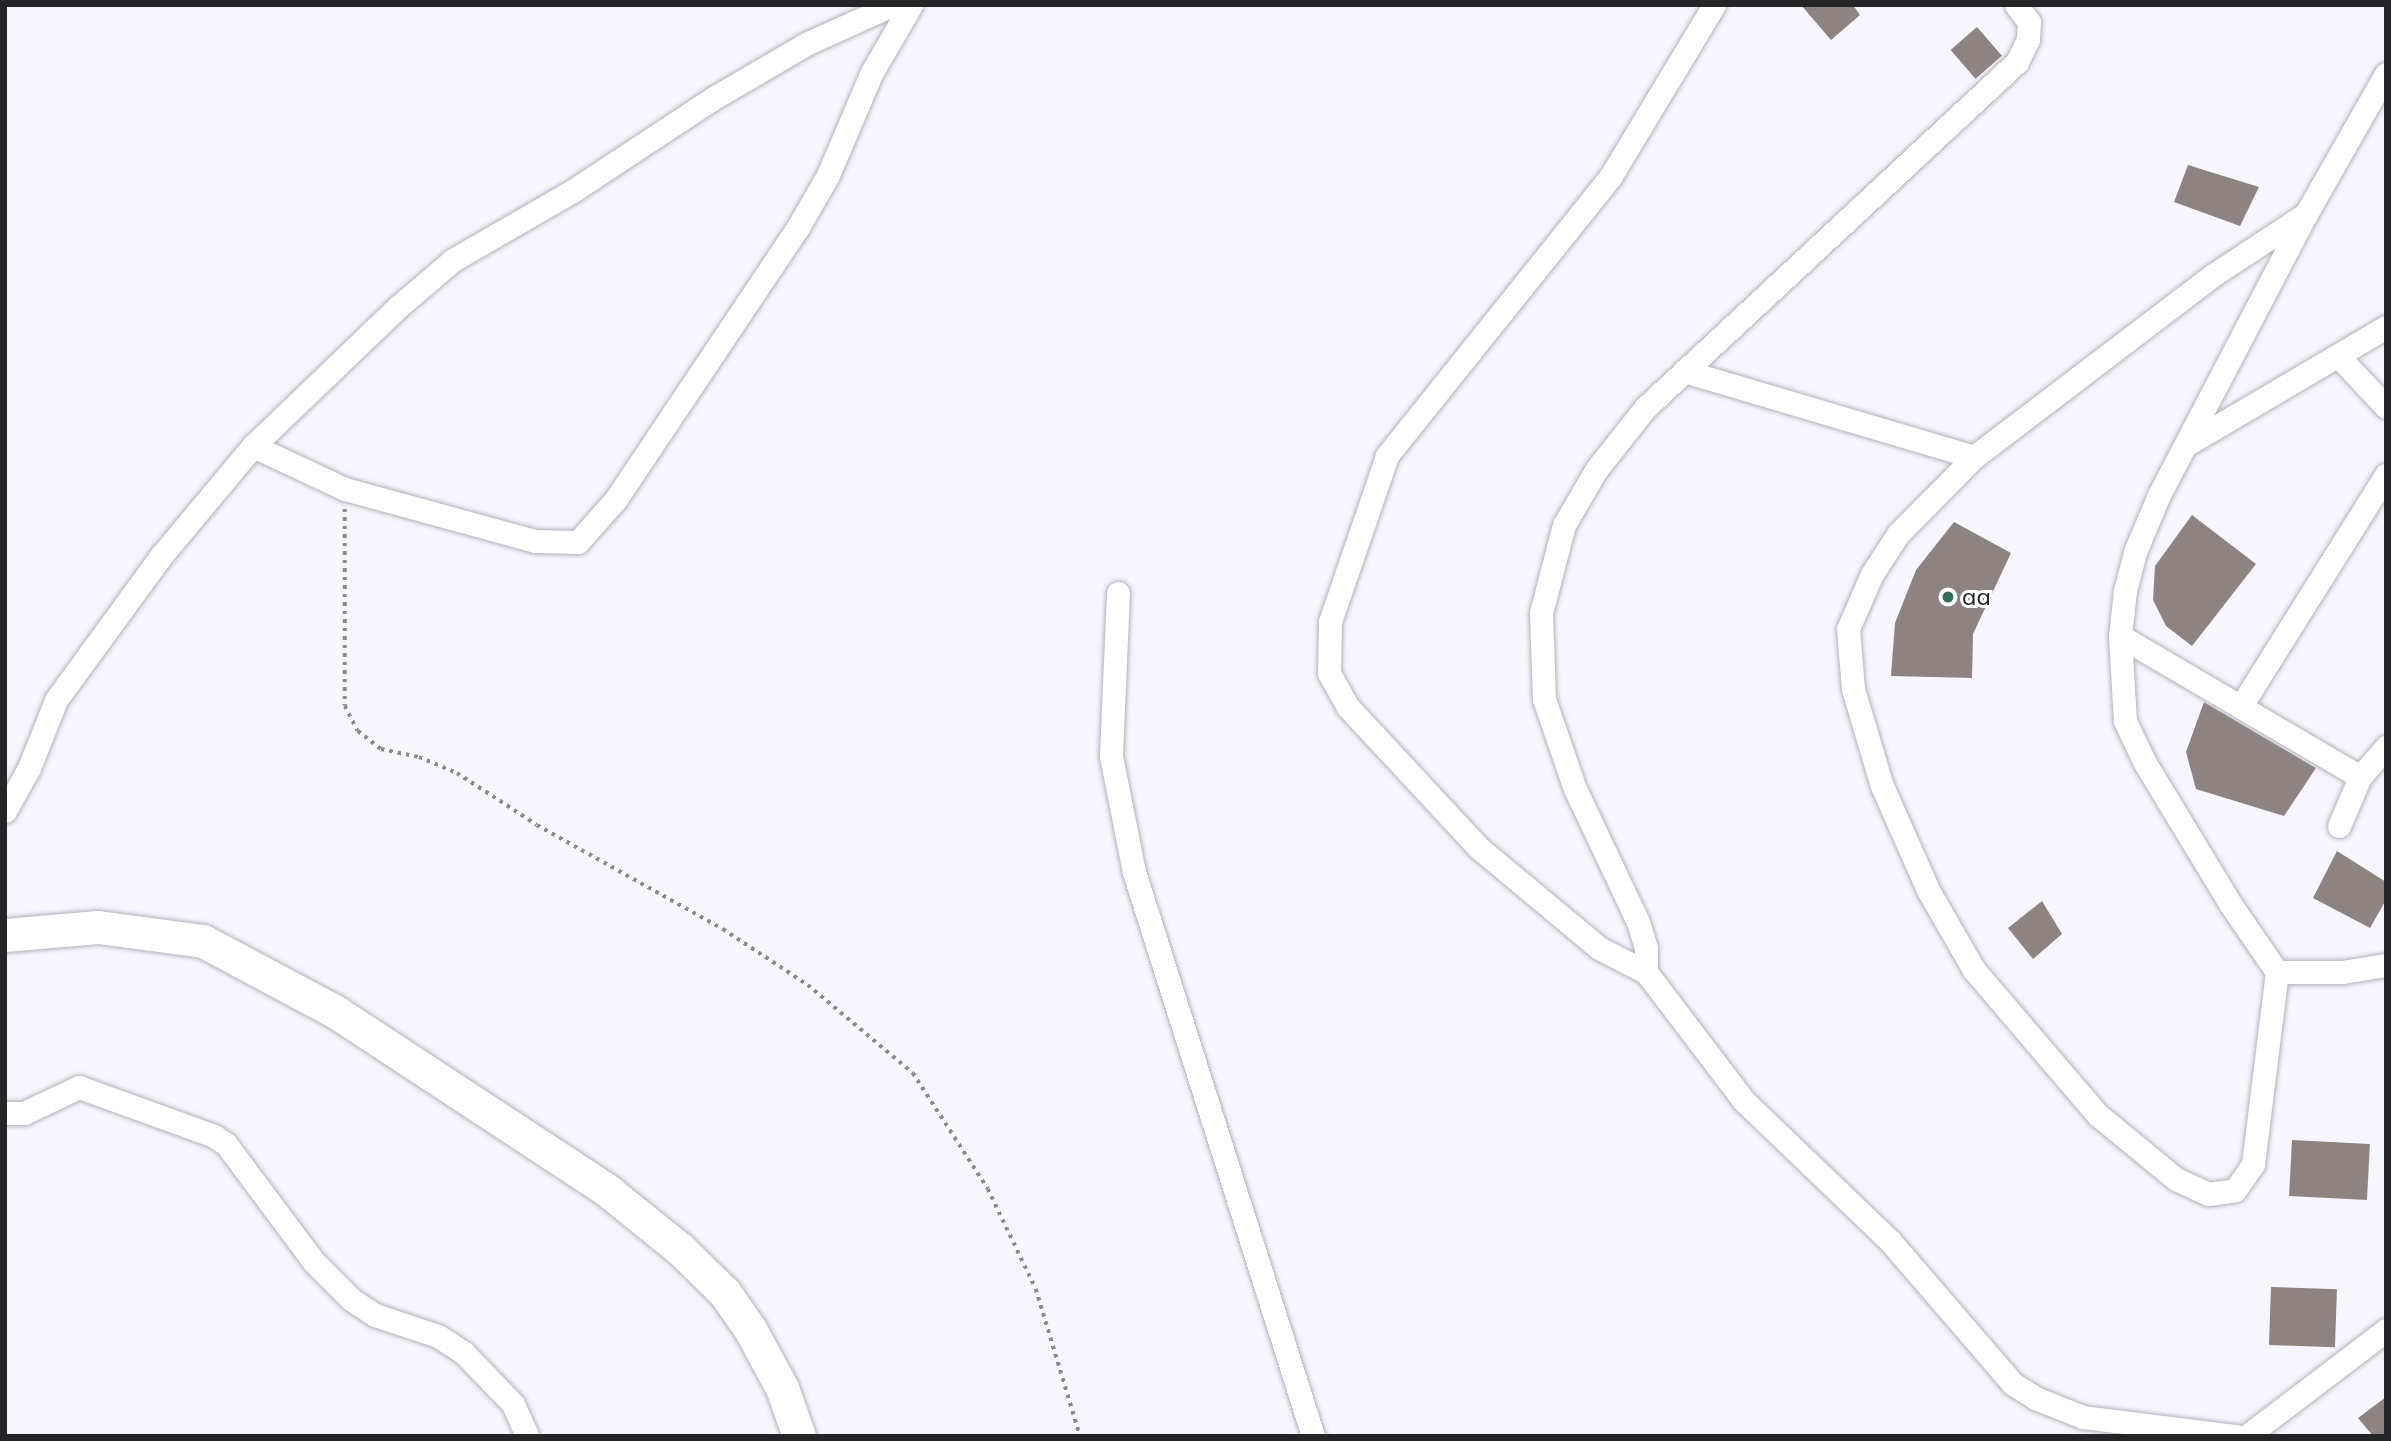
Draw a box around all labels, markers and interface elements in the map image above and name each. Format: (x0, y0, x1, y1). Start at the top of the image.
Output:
place label: aa (1962, 583, 1991, 611)
marker: aa (1940, 589, 1956, 605)

